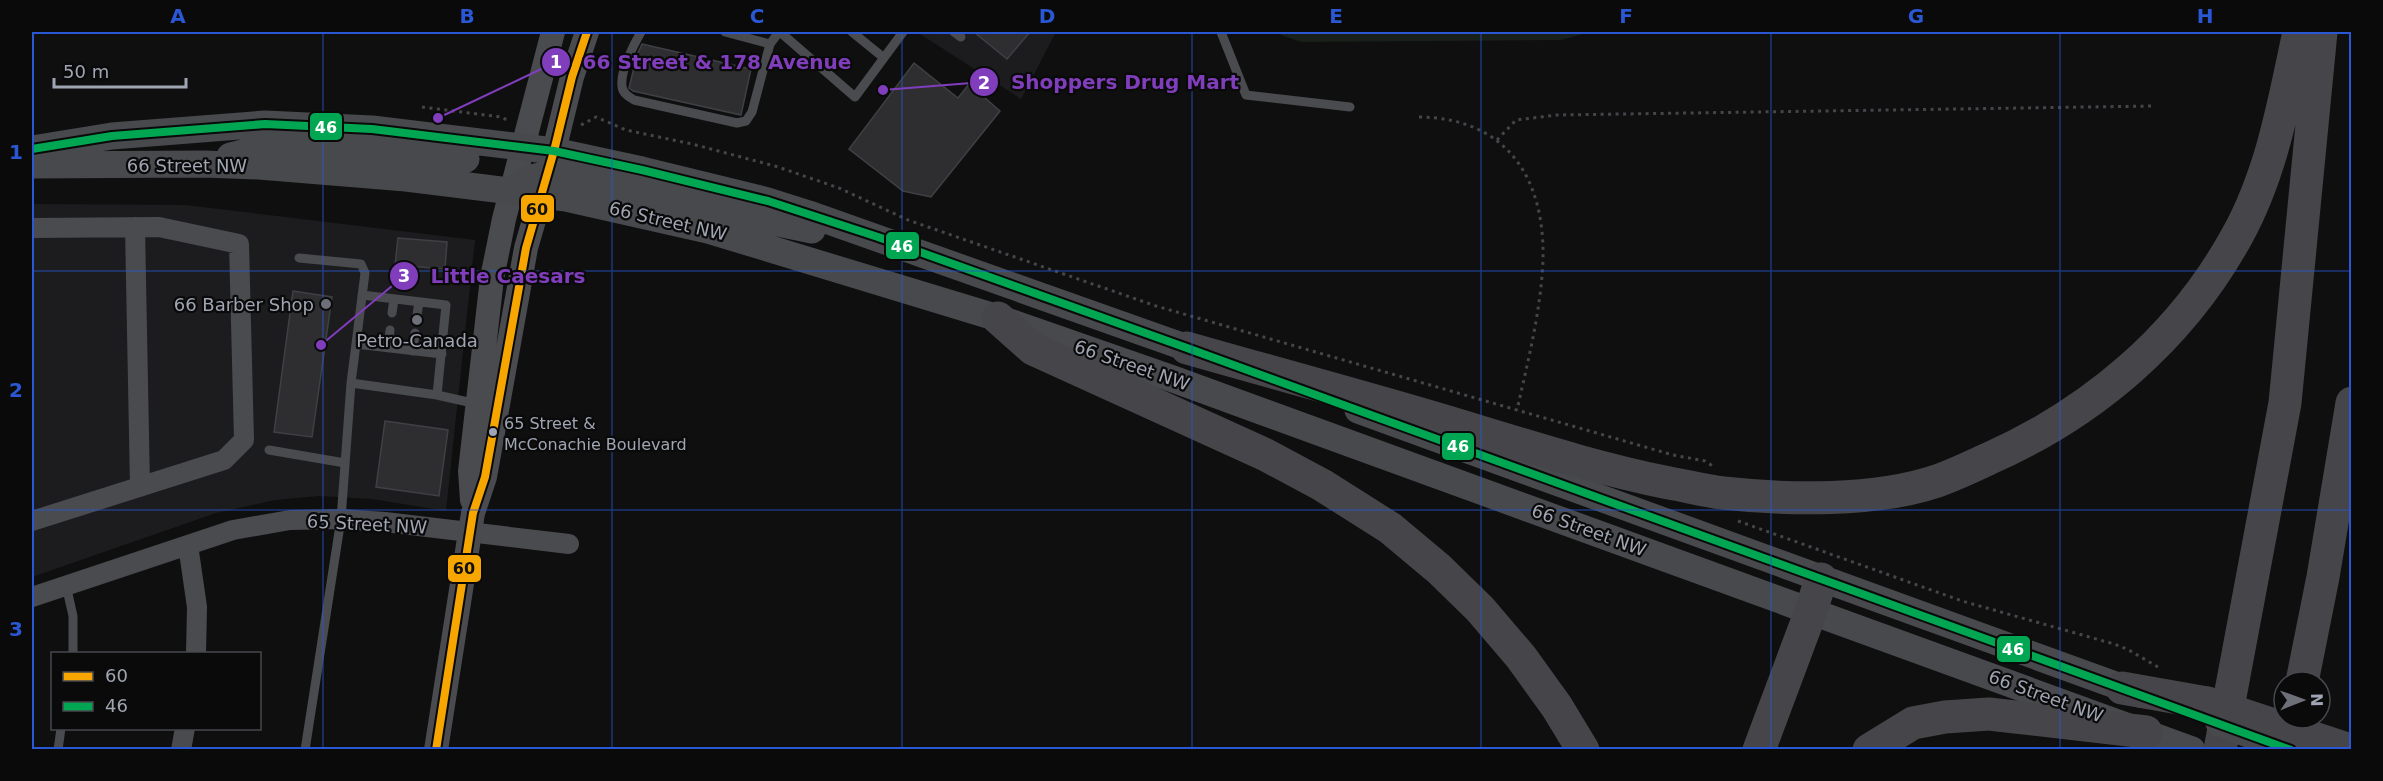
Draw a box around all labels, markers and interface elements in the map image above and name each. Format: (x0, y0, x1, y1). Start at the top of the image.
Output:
text: A (170, 4, 186, 28)
text: B (459, 4, 475, 28)
text: C (750, 4, 764, 28)
text: D (1039, 4, 1055, 28)
text: E (1329, 4, 1343, 28)
text: F (1619, 4, 1633, 28)
text: G (1908, 4, 1924, 28)
text: H (2197, 4, 2213, 28)
callout: 66 Street & 178 Avenue (541, 43, 864, 81)
text: 66 Street & 178 Avenue (583, 50, 851, 74)
scale bar (54, 51, 186, 89)
text: 1 (550, 51, 562, 72)
text: 50 m (63, 61, 109, 82)
callout: Shoppers Drug Mart (969, 63, 1251, 101)
text: Shoppers Drug Mart (1011, 70, 1239, 94)
text: 2 (978, 72, 990, 93)
line badge: 46 (309, 112, 343, 141)
text: 46 (315, 118, 337, 137)
text: 1 (9, 140, 23, 164)
street label: 66 Street NW (127, 155, 247, 176)
line badge: 60 (520, 194, 555, 223)
street label: 66 Street NW (607, 197, 729, 245)
text: 60 (526, 200, 548, 219)
line badge: 46 (885, 231, 920, 260)
text: 46 (891, 237, 913, 256)
callout: Little Caesars (389, 257, 598, 295)
text: Little Caesars (430, 264, 586, 288)
text: 3 (398, 265, 410, 286)
place label: 66 Barber Shop (174, 294, 314, 315)
marker: 66 Barber Shop (319, 297, 333, 311)
marker: Petro-Canada (410, 313, 424, 327)
place label: Petro-Canada (356, 330, 478, 351)
street label: 66 Street NW (1072, 335, 1192, 395)
text: 2 (9, 378, 23, 402)
place label: 65 Street & McConachie Boulevard (504, 414, 687, 454)
marker: 65 Street & McConachie Boulevard (487, 426, 499, 438)
line badge: 46 (1441, 432, 1475, 461)
text: 46 (1447, 437, 1469, 456)
street label: 66 Street NW (1529, 500, 1649, 561)
street label: 65 Street NW (306, 510, 428, 538)
line badge: 60 (447, 554, 482, 583)
text: 60 (453, 559, 475, 578)
text: 3 (9, 617, 23, 641)
line badge: 46 (1996, 635, 2031, 663)
text: 46 (2002, 640, 2024, 659)
legend (51, 652, 261, 730)
text: 60 (105, 665, 128, 686)
street label: 66 Street NW (1986, 666, 2106, 727)
north arrow (2272, 670, 2332, 730)
text: N (2307, 693, 2326, 707)
text: 46 (105, 695, 128, 716)

